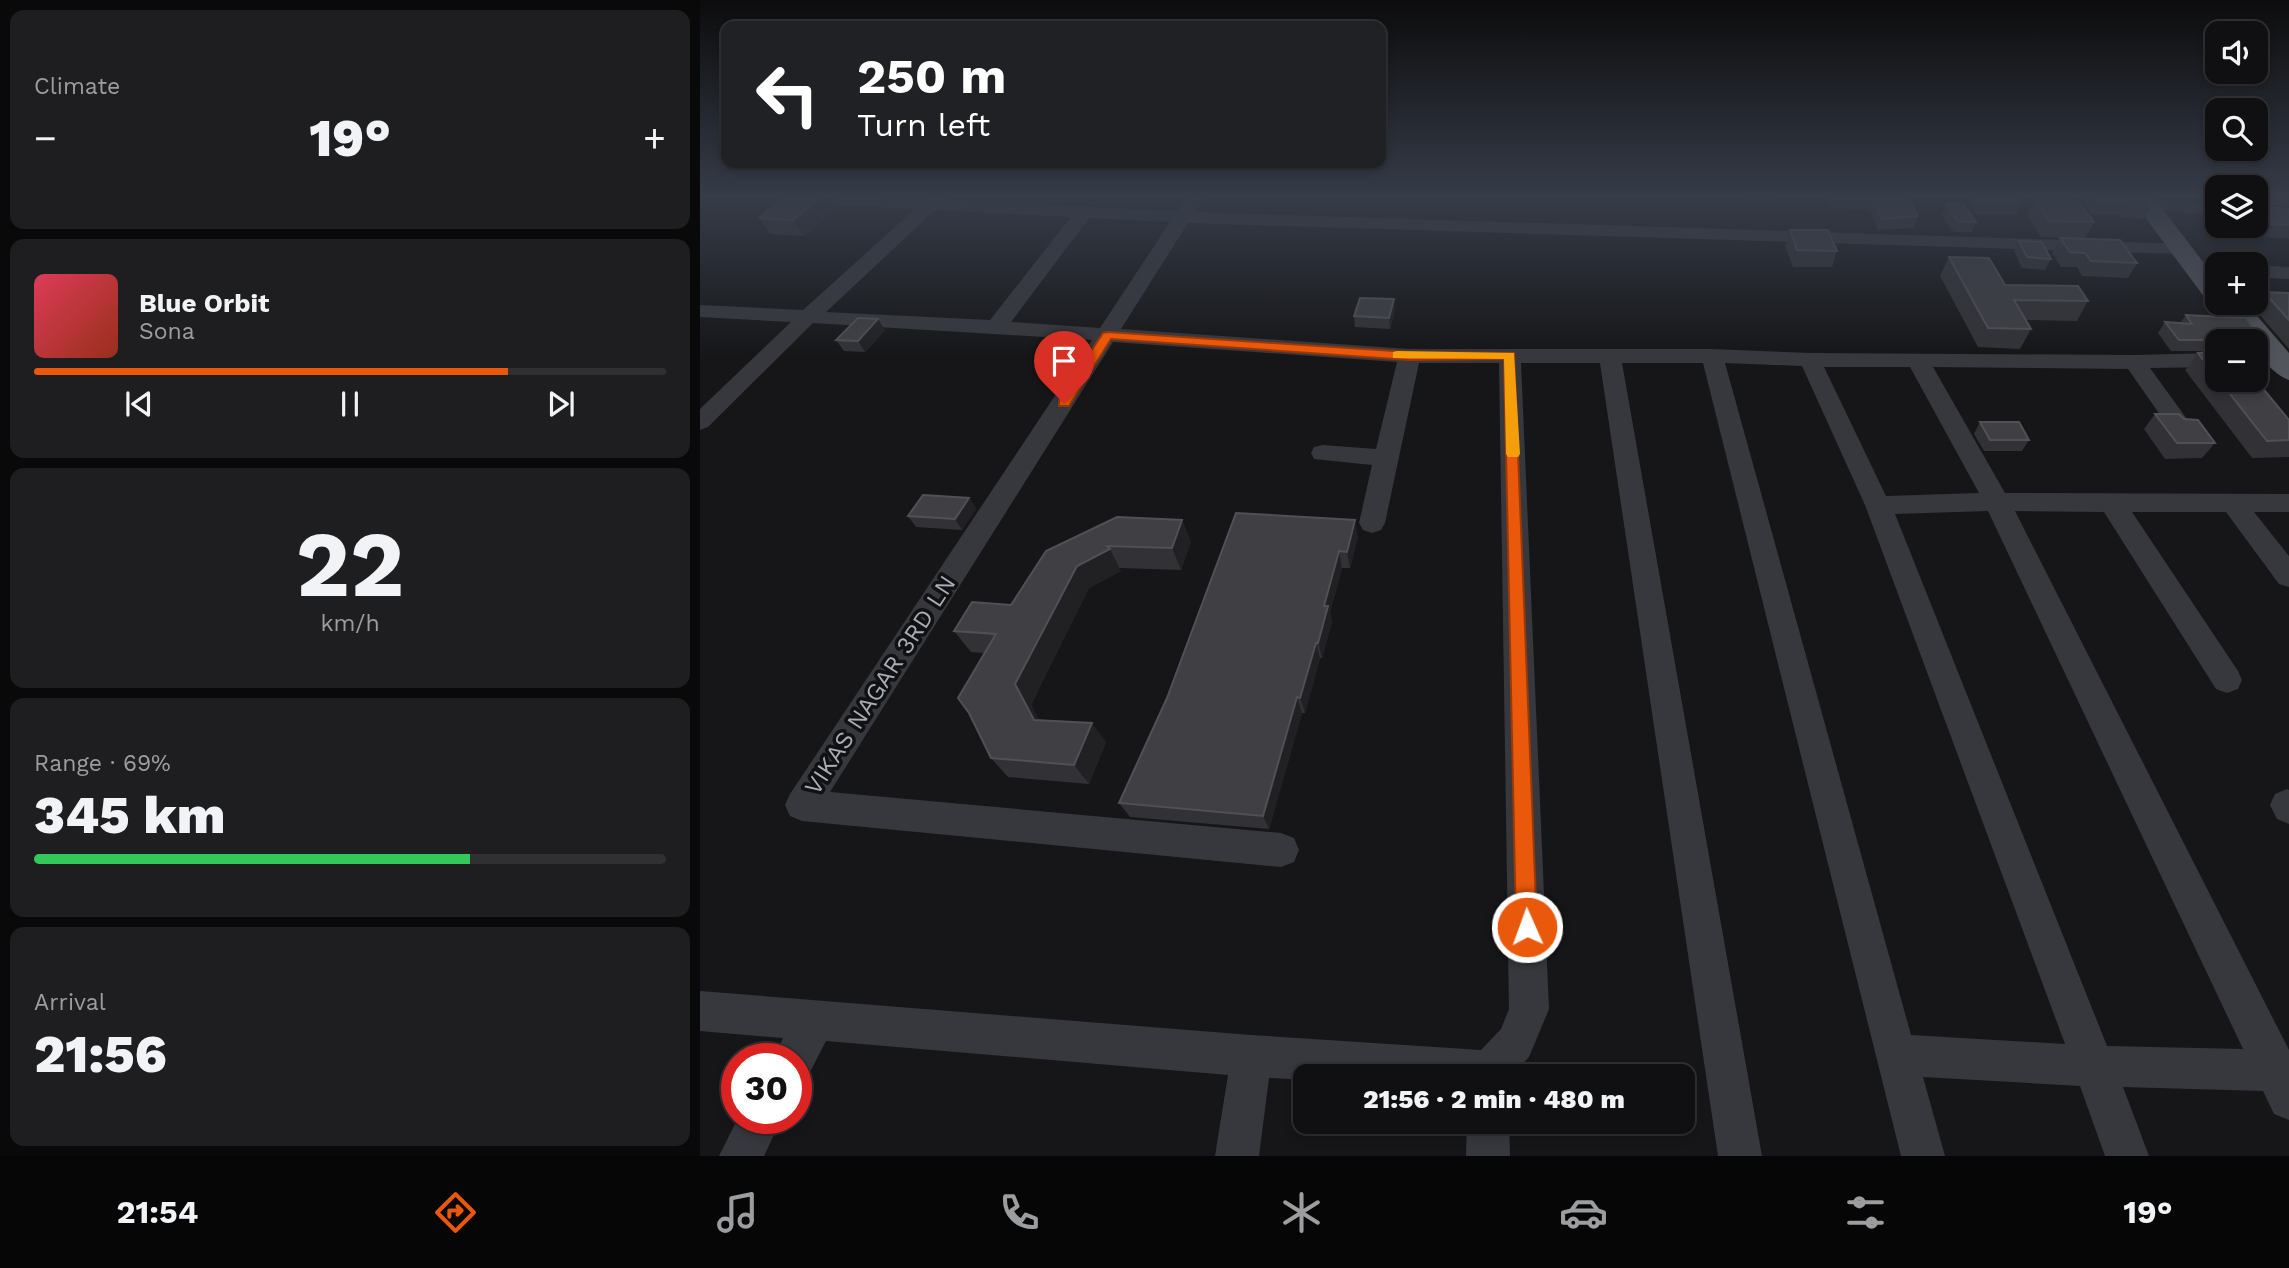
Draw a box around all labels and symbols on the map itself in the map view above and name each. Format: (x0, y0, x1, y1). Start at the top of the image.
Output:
pin (1034, 331, 1094, 403)
street label: VIKAS NAGAR 3RD LN (799, 570, 961, 800)
position arrow (1490, 890, 1564, 964)
speed limit sign: 30 (721, 1043, 812, 1134)

